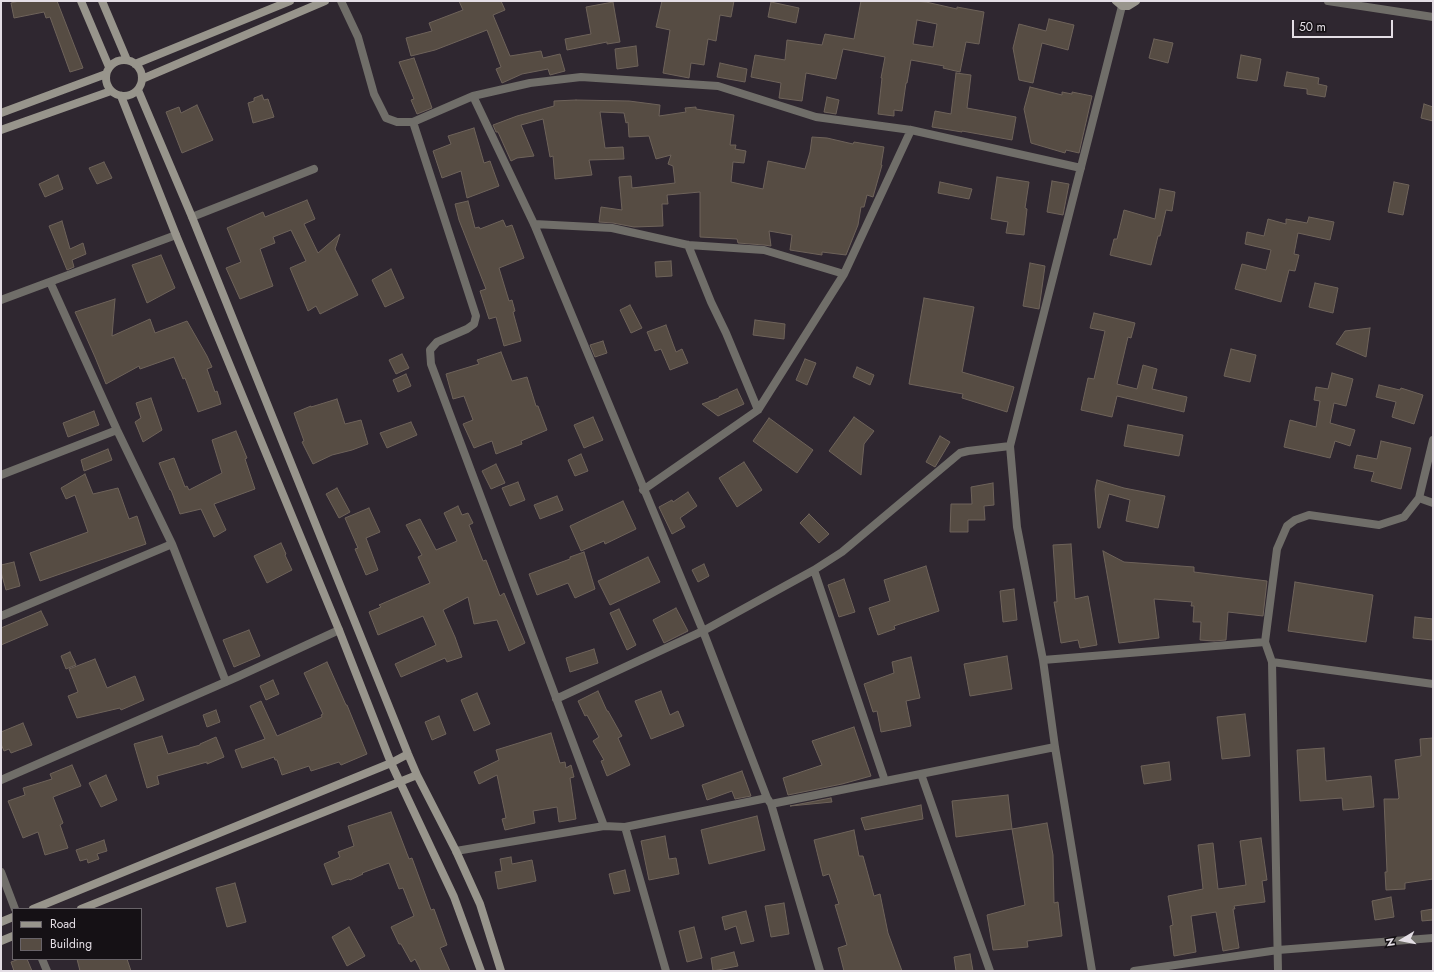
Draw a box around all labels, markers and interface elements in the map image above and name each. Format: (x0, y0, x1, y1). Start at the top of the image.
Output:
scale bar (1294, 12, 1395, 38)
text: 50 m (1299, 18, 1326, 36)
legend (12, 908, 142, 960)
text: Road (50, 915, 76, 933)
north arrow (1382, 920, 1422, 960)
text: Building (50, 935, 92, 953)
text: N (1382, 936, 1399, 948)

